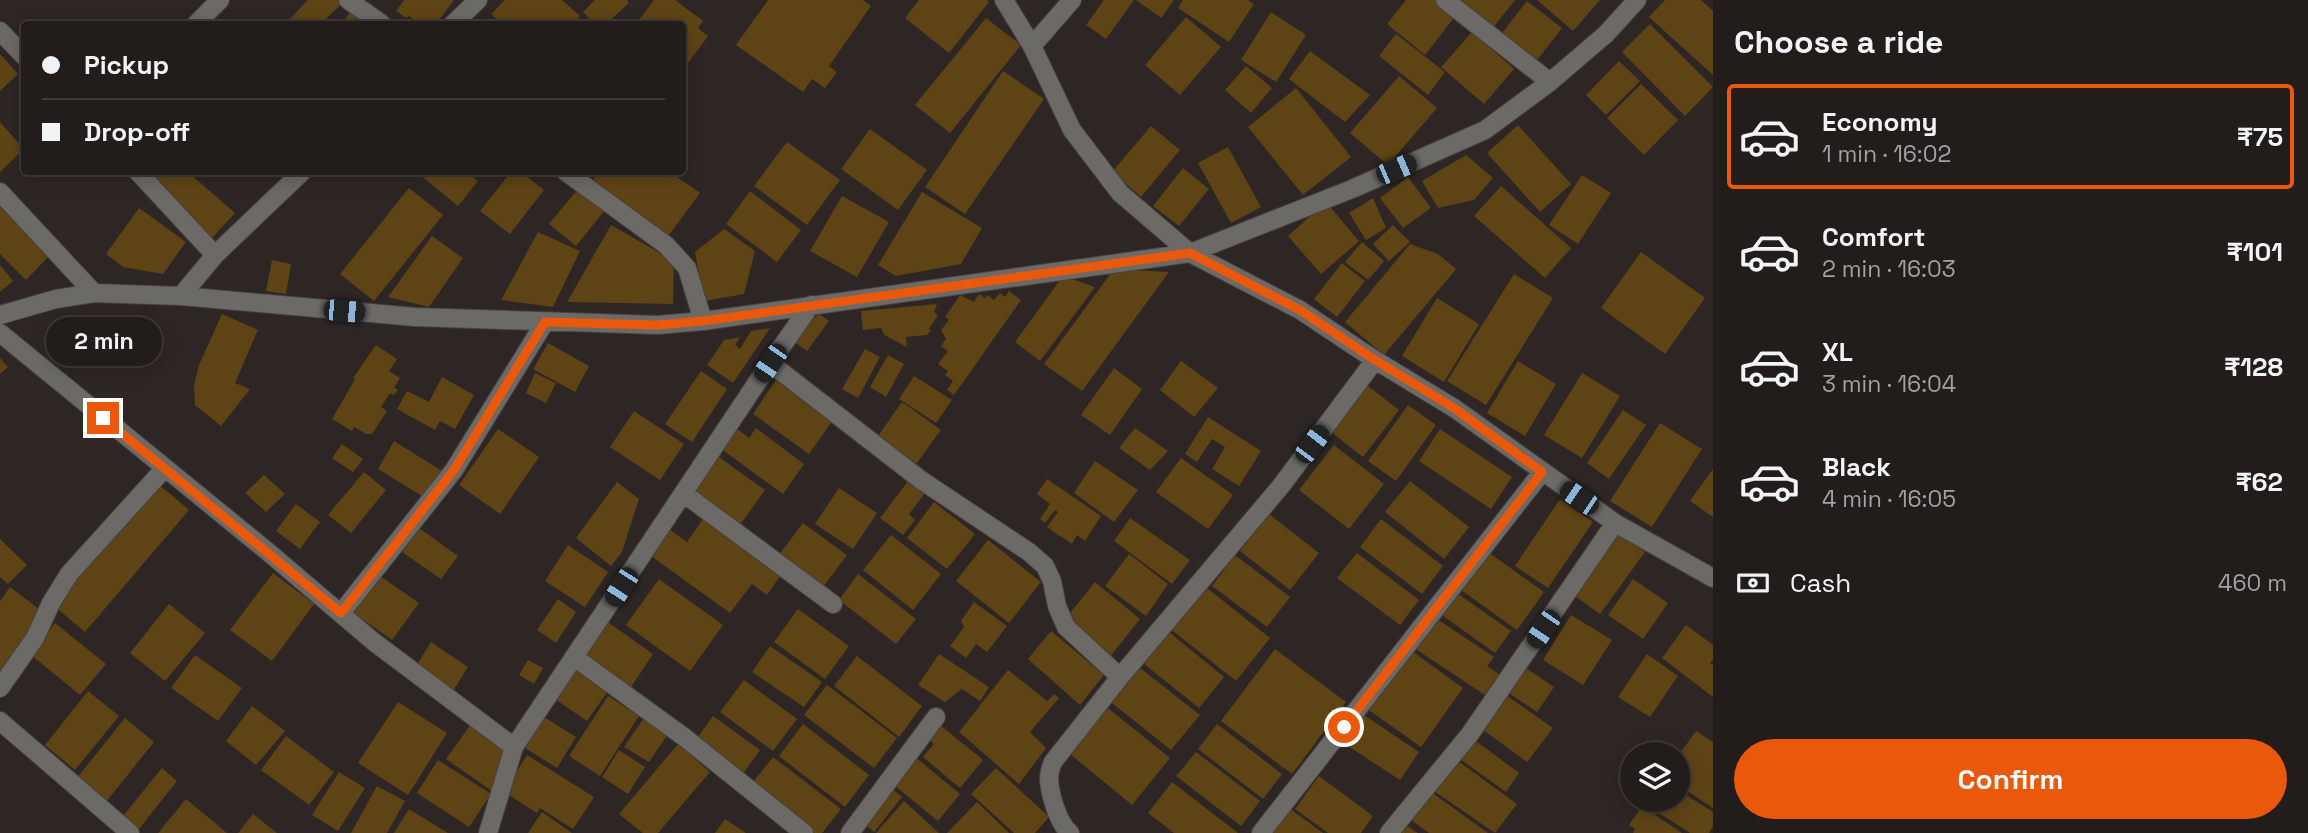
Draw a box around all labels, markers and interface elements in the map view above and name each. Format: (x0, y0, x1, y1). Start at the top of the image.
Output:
text: Choose a ride (1734, 22, 1944, 62)
text: Pickup (84, 48, 169, 82)
icon: car (1738, 105, 1801, 168)
text: Economy (1822, 105, 1938, 139)
text: Drop-off (84, 115, 190, 149)
text: ₹75 (2237, 120, 2283, 154)
text: 1 min · 16:02 (1822, 139, 1951, 169)
car (1373, 151, 1420, 187)
icon: car (1738, 220, 1801, 283)
text: Comfort (1822, 220, 1925, 254)
text: ₹101 (2226, 235, 2283, 269)
text: 2 min · 16:03 (1822, 254, 1956, 284)
car (323, 299, 366, 323)
callout: 2 min (45, 316, 161, 366)
text: 2 min (74, 326, 134, 356)
icon: car (1738, 335, 1801, 398)
text: XL (1822, 335, 1853, 369)
car (750, 340, 791, 386)
text: ₹128 (2224, 350, 2283, 384)
text: 3 min · 16:04 (1822, 369, 1956, 399)
route end (87, 402, 119, 434)
car (1291, 421, 1334, 467)
icon: car (1738, 450, 1801, 513)
text: Black (1822, 450, 1891, 484)
text: ₹62 (2235, 465, 2283, 499)
car (1556, 478, 1603, 518)
text: 4 min · 16:05 (1822, 484, 1956, 514)
car (601, 564, 642, 610)
icon: cash (1734, 564, 1772, 602)
text: Cash (1790, 566, 1851, 600)
text: 460 m (2218, 568, 2287, 598)
car (1523, 606, 1564, 652)
route start (1328, 711, 1360, 743)
button: Confirm (1734, 739, 2287, 819)
map controls (1620, 742, 1690, 812)
button: layers (1620, 742, 1690, 812)

